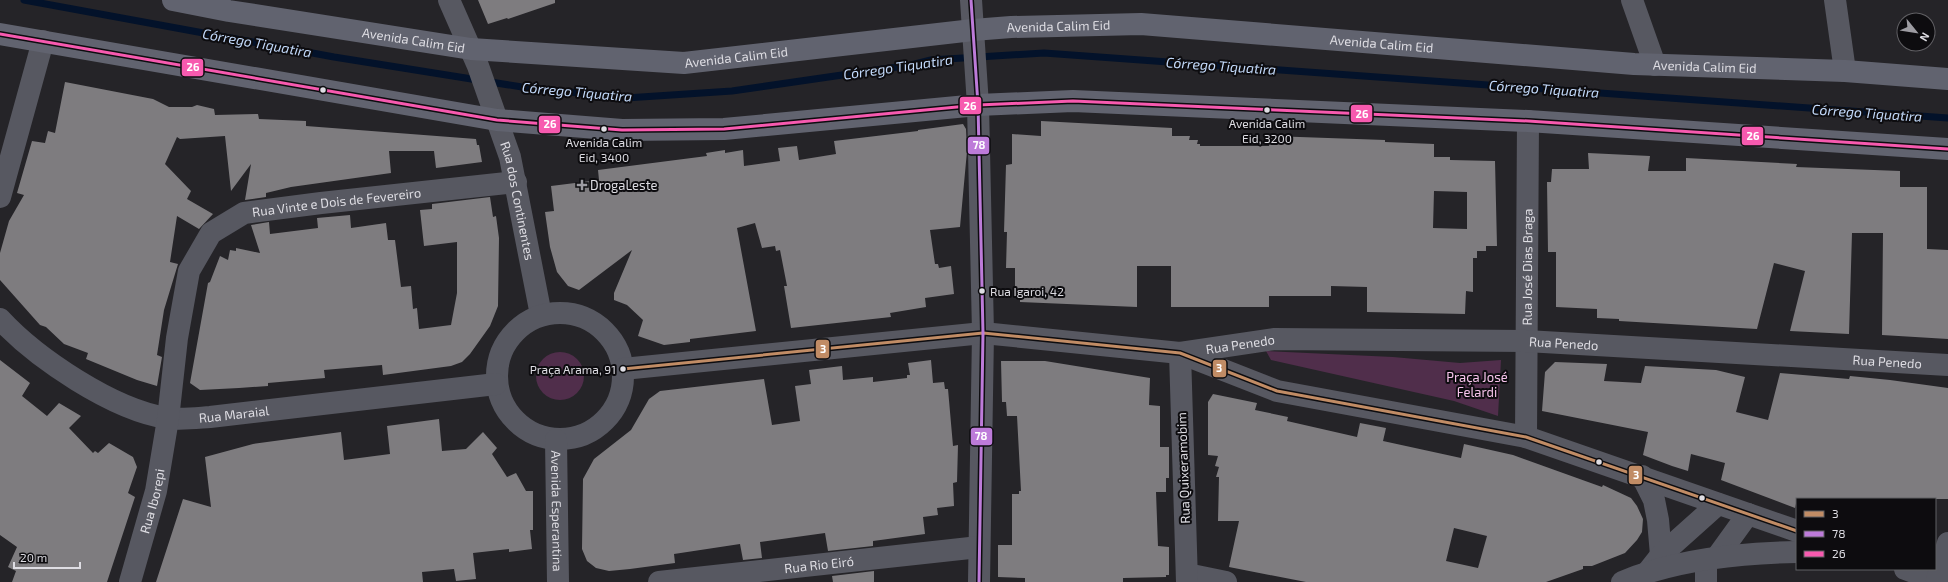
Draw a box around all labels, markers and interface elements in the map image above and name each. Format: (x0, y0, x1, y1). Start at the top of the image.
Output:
north arrow (1896, 12, 1936, 52)
street label: Avenida Calim Eid (1006, 17, 1111, 35)
street label: Avenida Calim Eid (361, 24, 466, 56)
water label: Córrego Tiquatira (201, 25, 313, 60)
street label: Avenida Calim Eid (1329, 31, 1434, 56)
text: N (1917, 31, 1933, 44)
street label: Avenida Calim Eid (684, 43, 789, 71)
water label: Córrego Tiquatira (842, 50, 954, 83)
water label: Córrego Tiquatira (1165, 53, 1277, 78)
street label: Avenida Calim Eid (1653, 57, 1757, 76)
line badge: 26 (181, 58, 204, 77)
text: 26 (187, 60, 200, 73)
water label: Córrego Tiquatira (1488, 76, 1600, 101)
water label: Córrego Tiquatira (521, 78, 633, 105)
unlabelled marker (318, 85, 328, 95)
line badge: 26 (959, 96, 982, 115)
text: 26 (964, 99, 977, 112)
water label: Córrego Tiquatira (1811, 100, 1923, 125)
line badge: 26 (1350, 104, 1373, 123)
marker: Avenida Calim Eid, 3200 (1262, 105, 1272, 115)
text: 26 (1356, 107, 1369, 120)
line badge: 26 (538, 115, 561, 134)
place label: Avenida Calim Eid, 3200 (1229, 116, 1305, 145)
text: 26 (544, 117, 557, 130)
marker: Avenida Calim Eid, 3400 (599, 124, 609, 134)
line badge: 26 (1741, 126, 1764, 146)
text: 26 (1747, 129, 1760, 142)
place label: Avenida Calim Eid, 3400 (566, 135, 642, 164)
line badge: 78 (967, 136, 990, 155)
text: 78 (973, 138, 985, 151)
street label: Rua dos Continentes (497, 139, 538, 262)
place label: DrogaLeste (590, 177, 658, 193)
marker: DrogaLeste (577, 180, 587, 190)
street label: Rua Vinte e Dois de Fevereiro (251, 184, 422, 220)
street label: Rua José Dias Braga (1519, 209, 1535, 325)
place label: Rua Igaroi, 42 (990, 284, 1064, 298)
marker: Rua Igaroi, 42 (977, 286, 987, 296)
street label: Rua Penedo (1205, 331, 1276, 357)
street label: Rua Penedo (1529, 333, 1599, 353)
line badge: 3 (815, 339, 830, 359)
text: 3 (820, 342, 826, 355)
street label: Rua Penedo (1852, 352, 1922, 372)
line badge: 3 (1212, 359, 1227, 378)
text: 3 (1216, 361, 1222, 374)
place label: Praça Arama, 91 (530, 362, 616, 377)
marker: Praça Arama, 91 (618, 364, 628, 374)
park label: Praça José Felardi (1446, 369, 1508, 400)
street label: Rua Maraial (198, 402, 270, 426)
street label: Rua Quixeramobim (1173, 412, 1193, 524)
line badge: 78 (970, 427, 993, 446)
text: 78 (975, 429, 987, 442)
street label: Avenida Esperantina (548, 450, 566, 572)
unlabelled marker (1594, 457, 1604, 467)
line badge: 3 (1628, 465, 1643, 485)
street label: Rua Iborepi (136, 467, 168, 535)
text: 3 (1633, 468, 1639, 481)
unlabelled marker (1697, 493, 1707, 503)
legend (1796, 498, 1936, 570)
text: 3 (1832, 506, 1839, 520)
text: 78 (1832, 526, 1845, 540)
scale bar (14, 544, 80, 570)
text: 26 (1832, 546, 1846, 560)
text: 20 m (20, 550, 47, 564)
street label: Rua Rio Eiró (783, 553, 855, 576)

